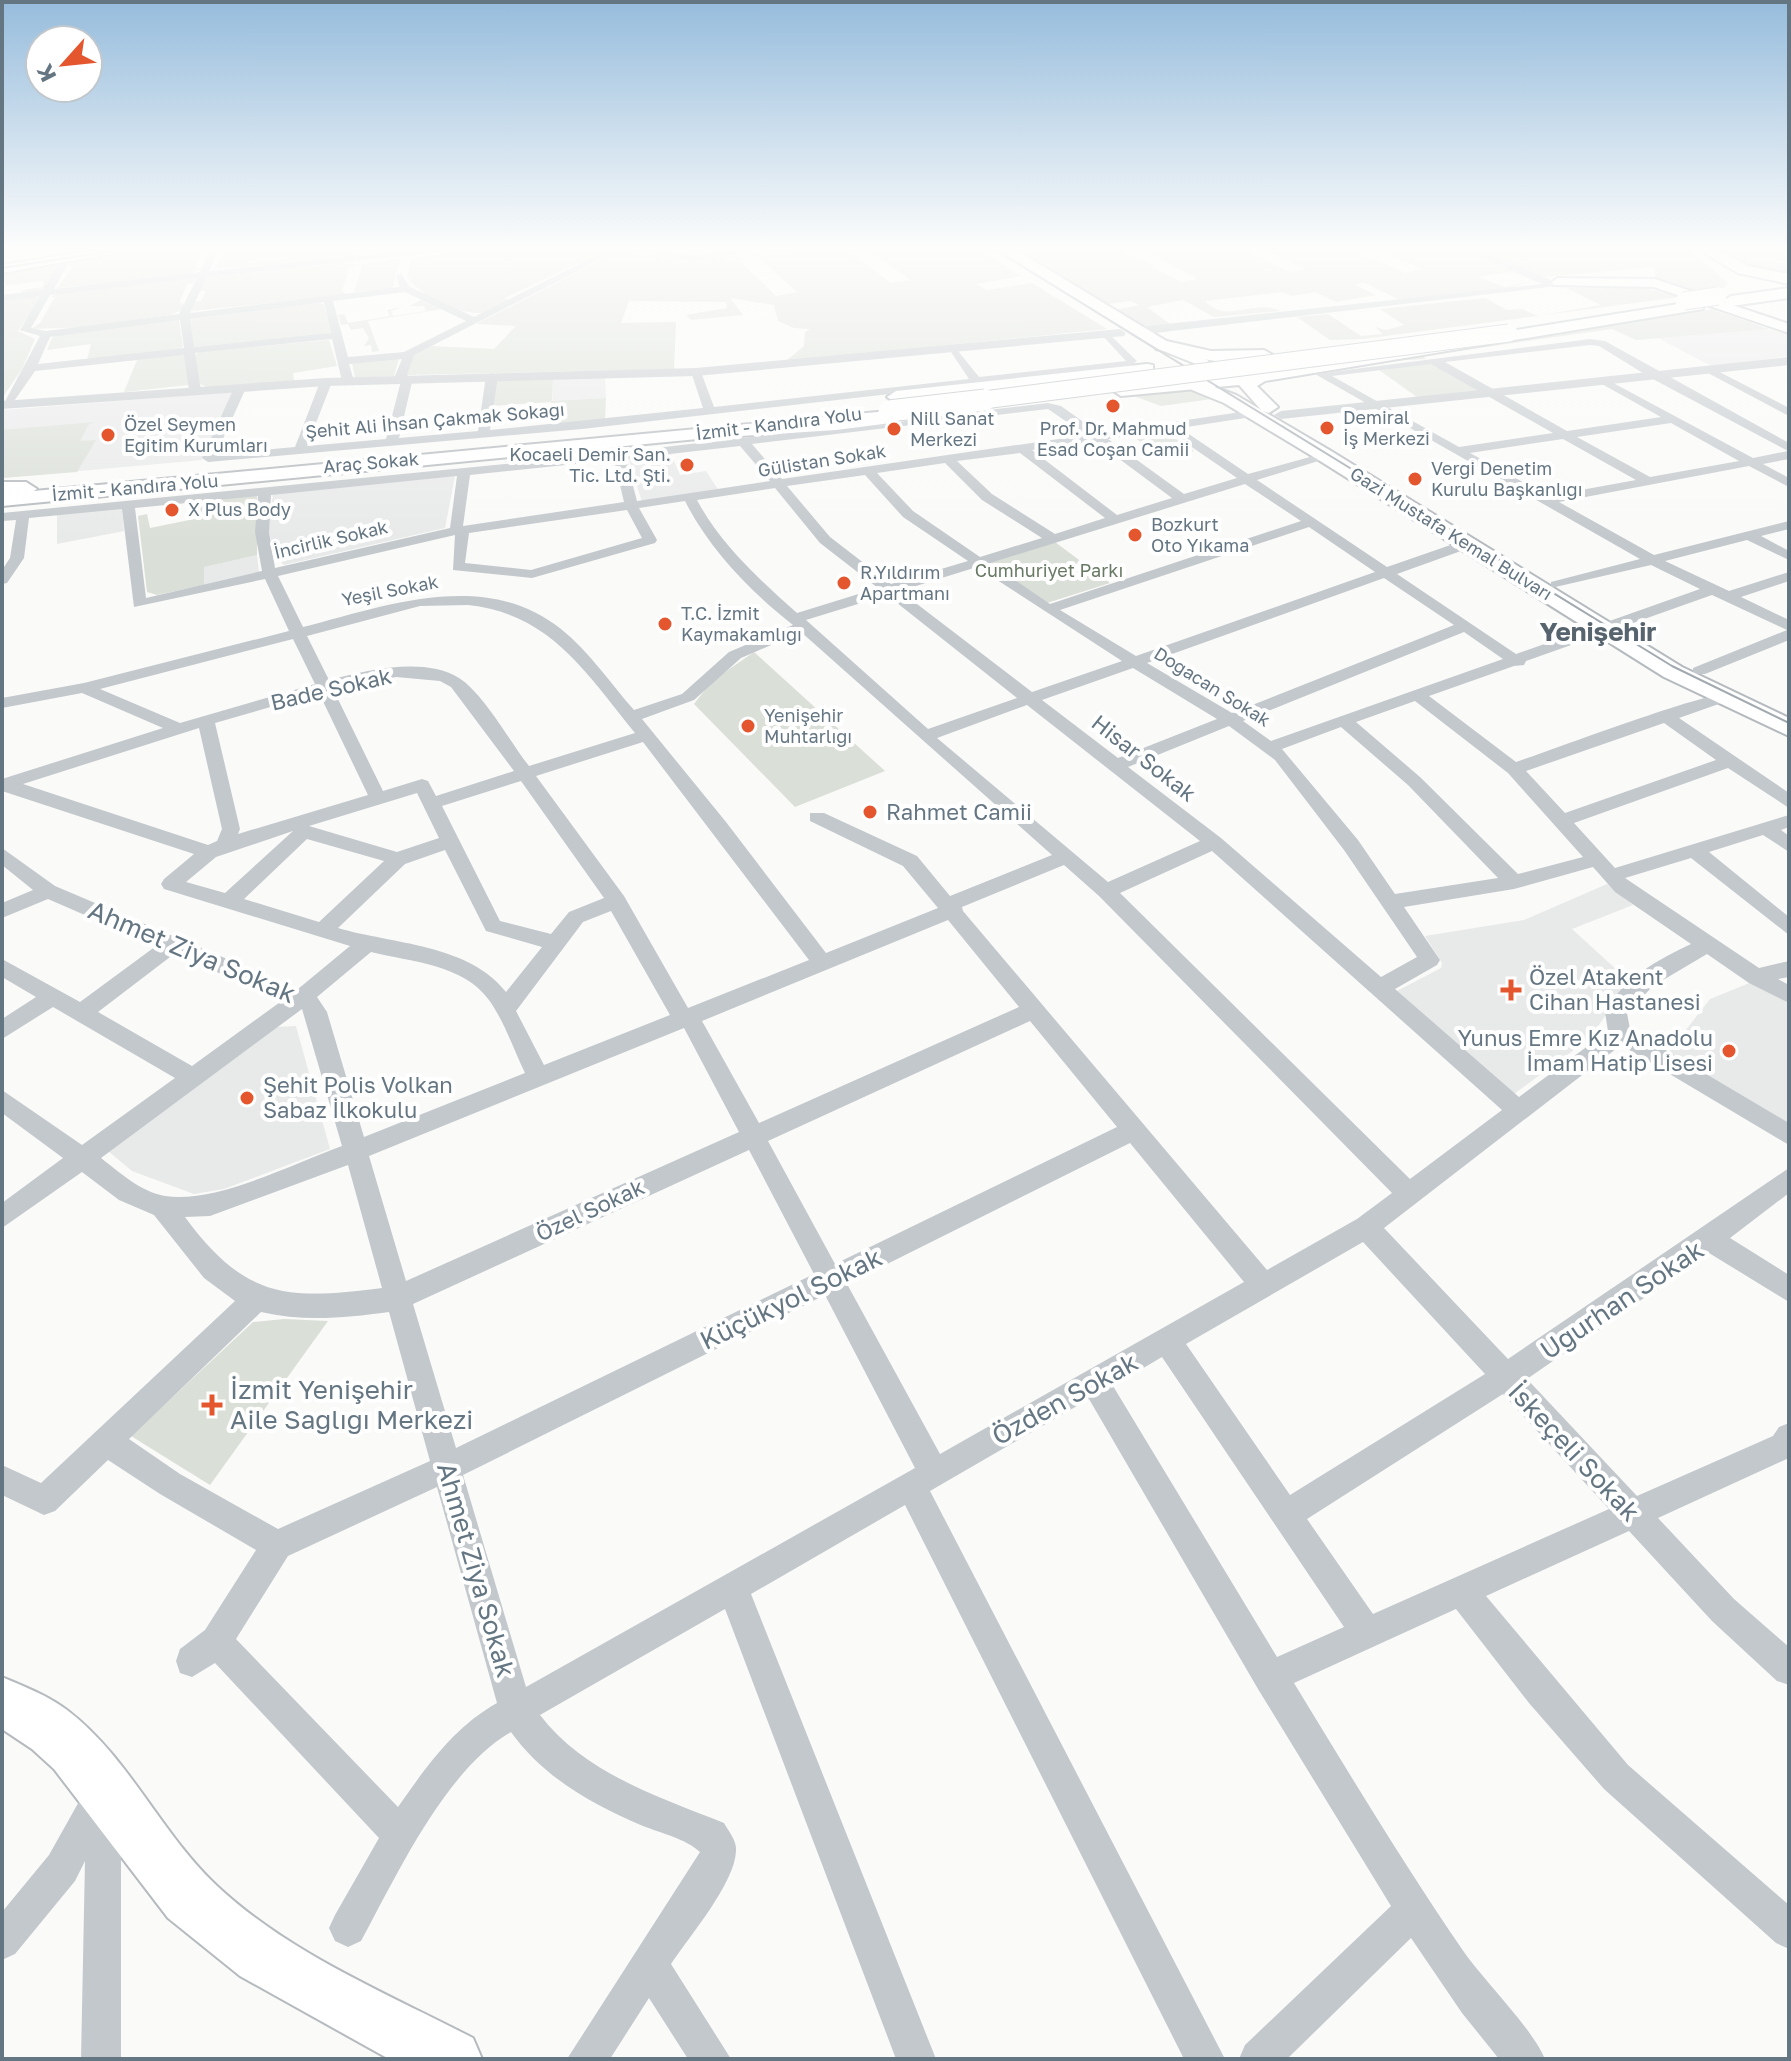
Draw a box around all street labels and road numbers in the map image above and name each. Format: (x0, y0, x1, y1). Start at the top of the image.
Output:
street label: Şehit Ali İhsan Çakmak Sokağı (304, 398, 565, 442)
street label: İzmit - Kandıra Yolu (695, 402, 863, 444)
street label: Gülistan Sokak (756, 439, 887, 481)
street label: Araç Sokak (322, 447, 420, 477)
street label: Gazi Mustafa Kemal Bulvarı (1346, 462, 1557, 605)
street label: İzmit - Kandıra Yolu (51, 469, 219, 505)
street label: İncirlik Sokak (272, 515, 390, 563)
street label: Yeşil Sokak (340, 570, 440, 610)
street label: Doğacan Sokak (1150, 642, 1275, 731)
street label: Bade Sokak (268, 661, 394, 716)
street label: Hisar Sokak (1087, 708, 1202, 807)
street label: Ahmet Ziya Sokak (84, 894, 301, 1009)
street label: Özel Sokak (531, 1173, 648, 1246)
street label: Uğurhan Sokak (1534, 1233, 1709, 1366)
street label: Küçükyol Sokak (695, 1241, 887, 1356)
street label: Özden Sokak (986, 1346, 1143, 1451)
street label: İskeçeli Sokak (1502, 1376, 1647, 1528)
street label: Ahmet Ziya Sokak (431, 1459, 522, 1681)

